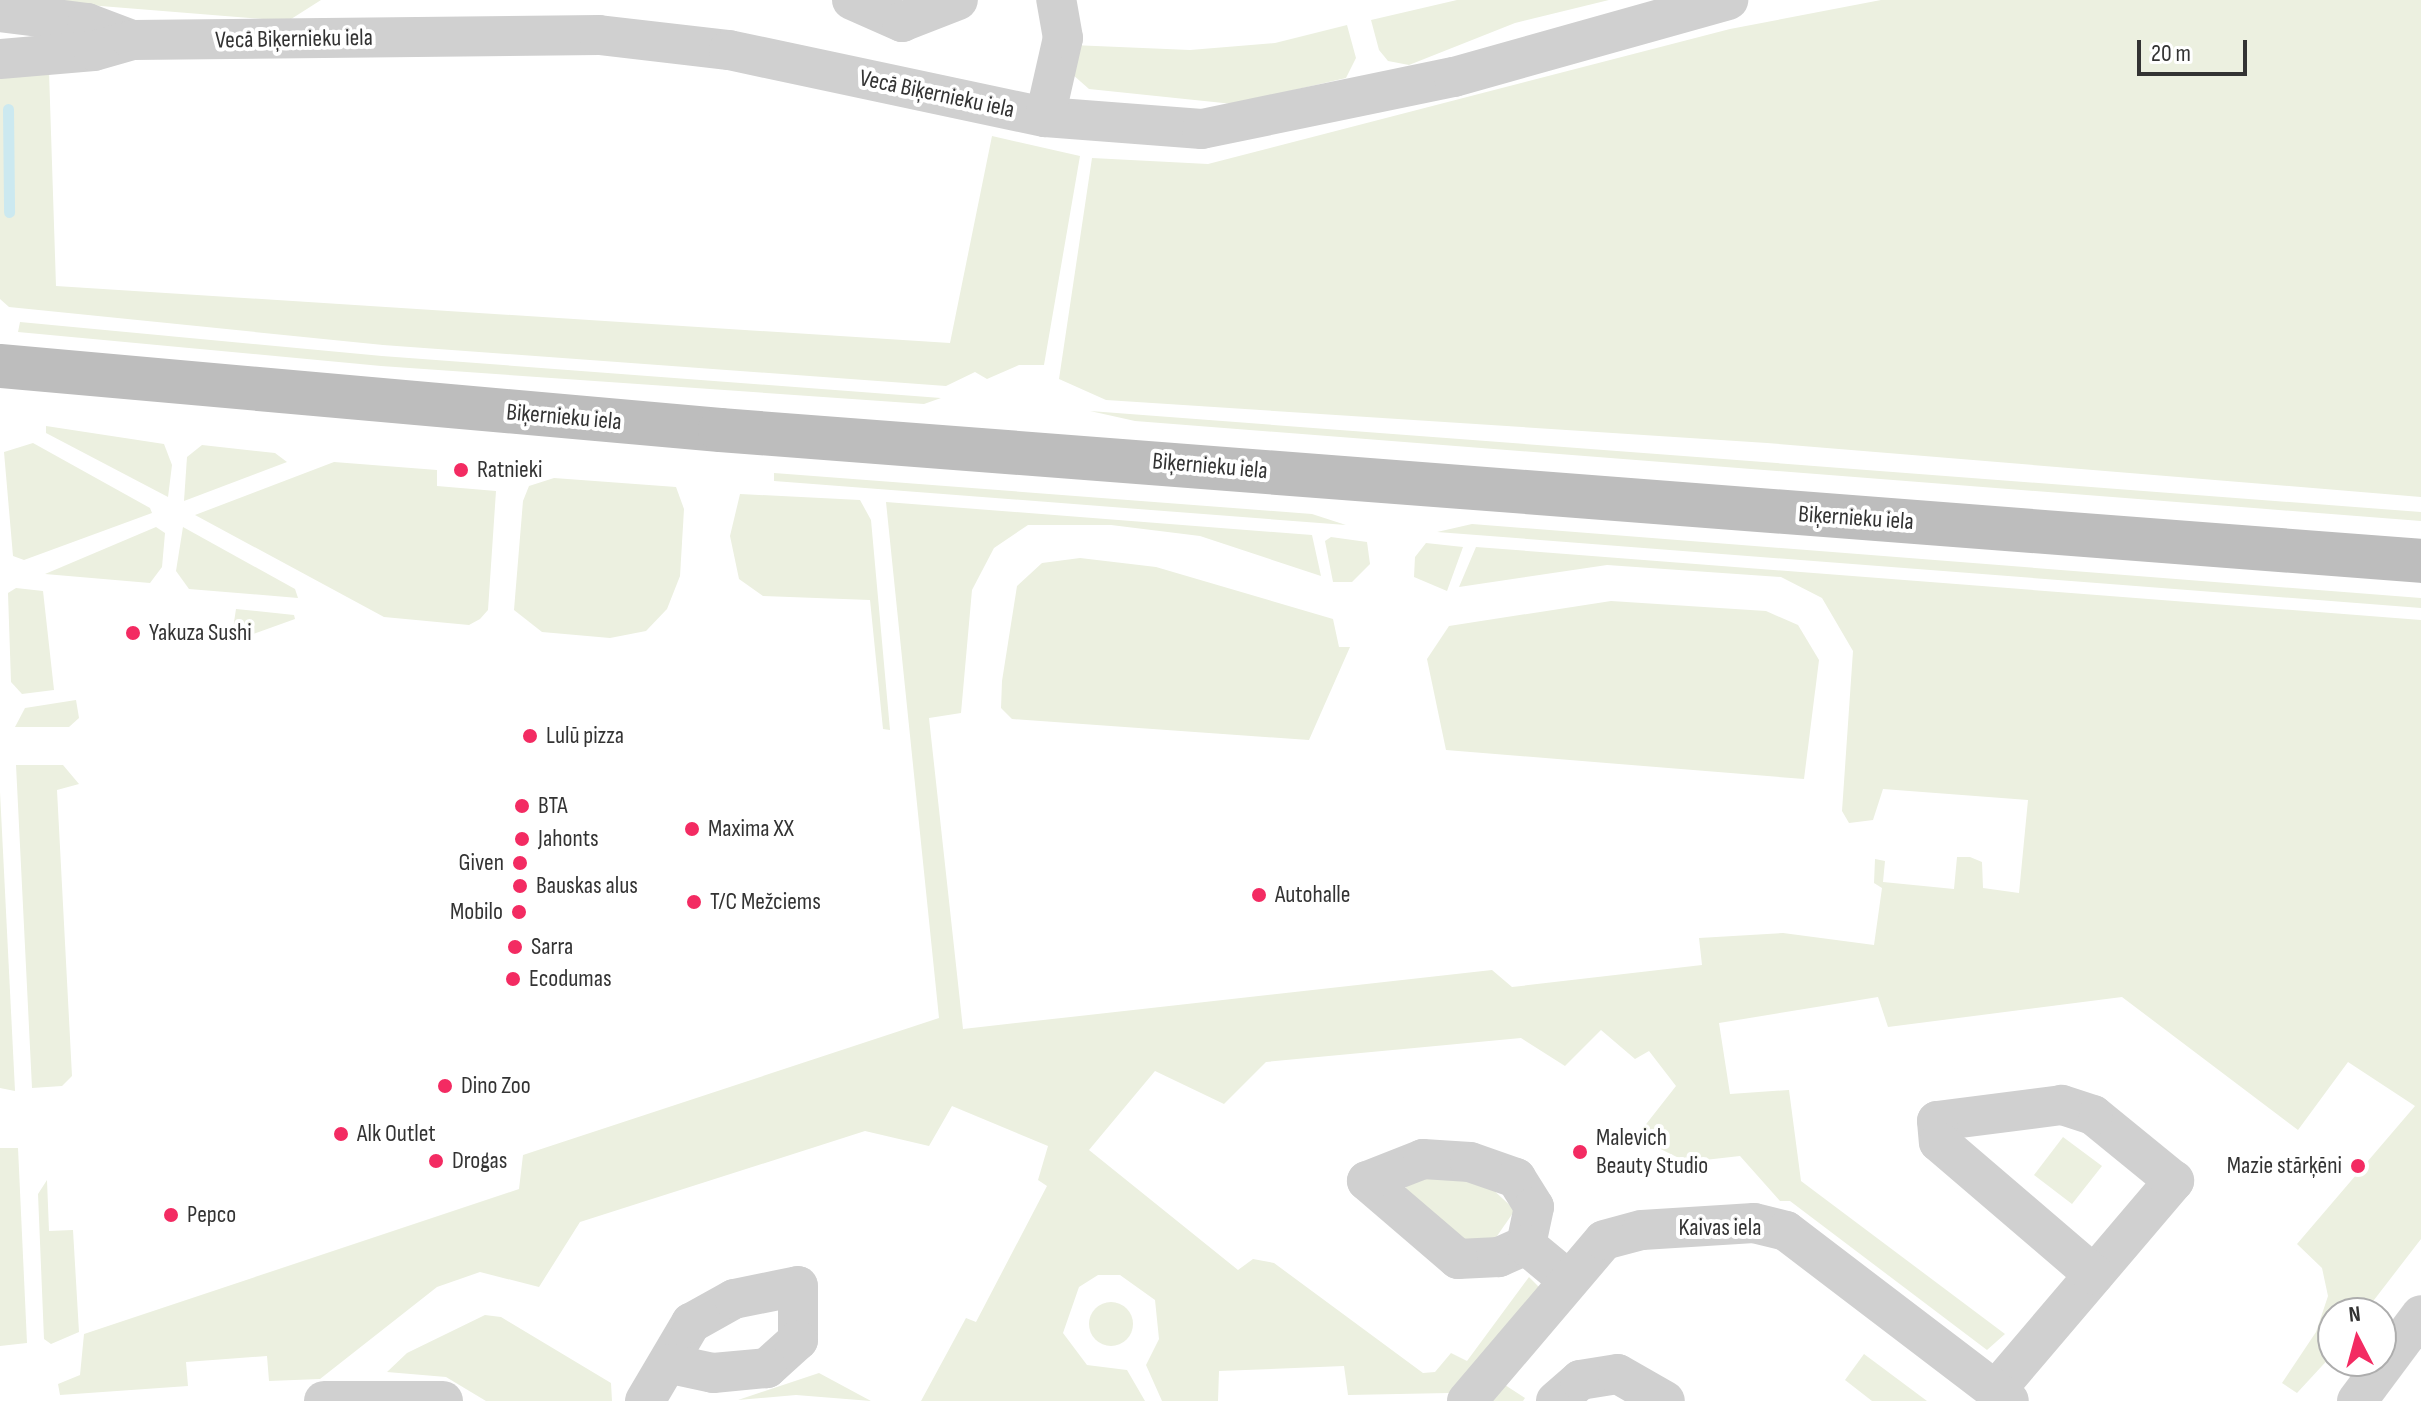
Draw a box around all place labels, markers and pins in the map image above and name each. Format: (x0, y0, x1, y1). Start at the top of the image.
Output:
place label: Ratnieki (477, 456, 542, 484)
marker: Ratnieki (452, 461, 470, 479)
place label: Yakuza Sushi (149, 619, 252, 647)
marker: Yakuza Sushi (124, 624, 142, 642)
place label: Lulū pizza (546, 722, 624, 750)
marker: Lulū pizza (521, 727, 539, 745)
place label: BTA (538, 792, 568, 820)
marker: BTA (513, 797, 531, 815)
place label: Maxima XX (708, 815, 794, 843)
marker: Maxima XX (683, 820, 701, 838)
place label: Jahonts (538, 825, 599, 853)
marker: Jahonts (513, 830, 531, 848)
place label: Given (458, 849, 504, 877)
marker: Given (511, 854, 529, 872)
place label: Bauskas alus (536, 872, 638, 900)
marker: Bauskas alus (511, 877, 529, 895)
place label: Autohalle (1275, 881, 1350, 909)
marker: Autohalle (1250, 886, 1268, 904)
place label: T/C Mežciems (710, 888, 821, 916)
marker: T/C Mežciems (685, 893, 703, 911)
place label: Mobilo (450, 898, 503, 926)
marker: Mobilo (510, 903, 528, 921)
place label: Sarra (531, 933, 573, 961)
marker: Sarra (506, 938, 524, 956)
place label: Ecodumas (529, 965, 612, 993)
marker: Ecodumas (504, 970, 522, 988)
place label: Dino Zoo (461, 1072, 531, 1100)
marker: Dino Zoo (436, 1077, 454, 1095)
place label: Alk Outlet (357, 1120, 436, 1148)
place label: Malevich Beauty Studio (1596, 1124, 1708, 1180)
marker: Alk Outlet (332, 1125, 350, 1143)
marker: Malevich Beauty Studio (1571, 1143, 1589, 1161)
place label: Drogas (452, 1147, 507, 1175)
marker: Drogas (427, 1152, 445, 1170)
place label: Mazie stārķēni (2227, 1152, 2342, 1180)
marker: Mazie stārķēni (2349, 1157, 2367, 1175)
place label: Pepco (187, 1201, 236, 1229)
marker: Pepco (162, 1206, 180, 1224)

